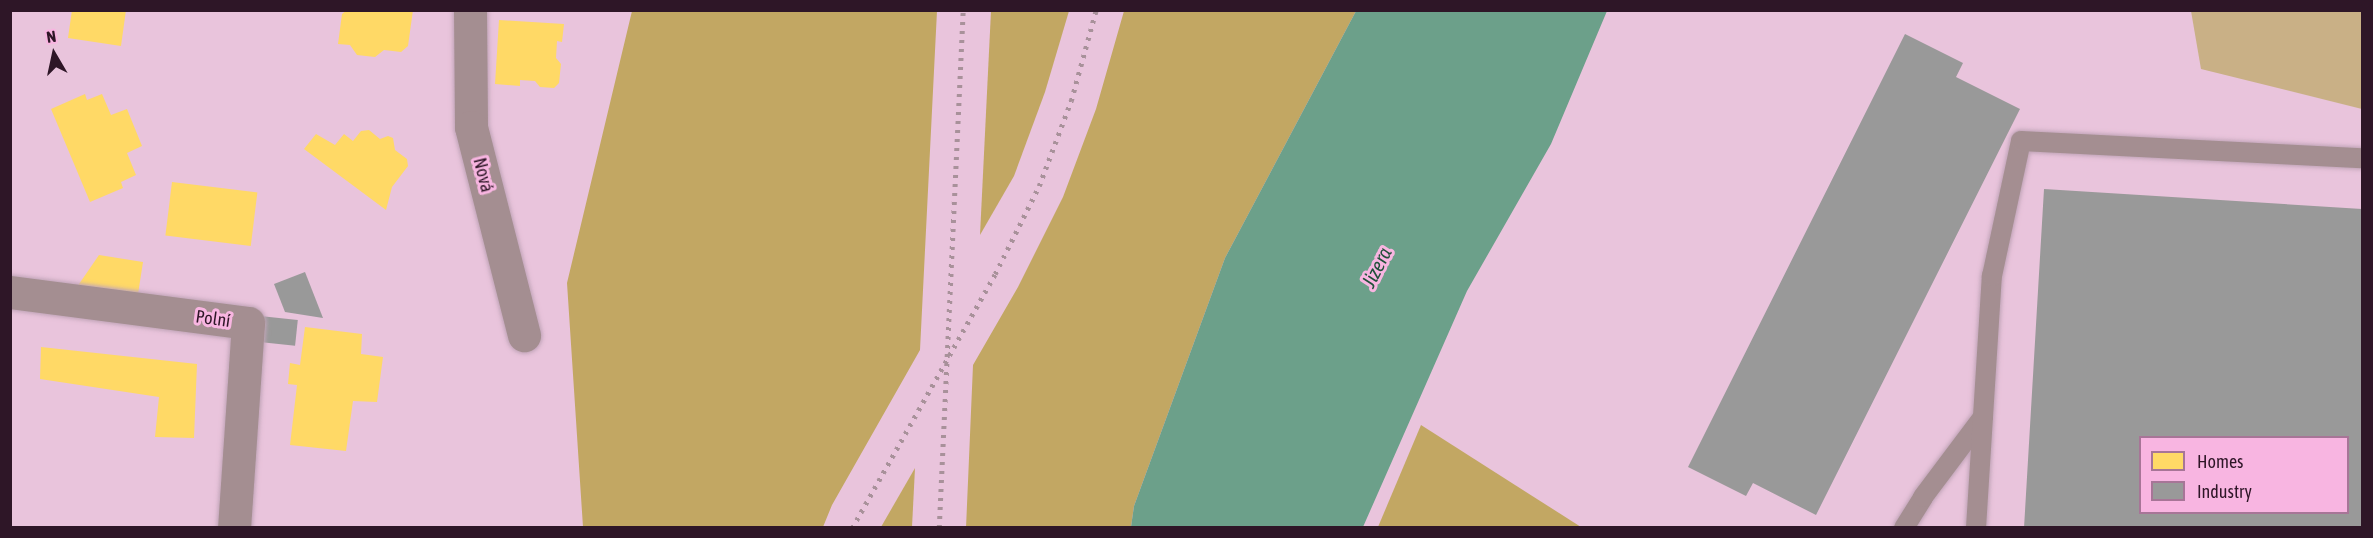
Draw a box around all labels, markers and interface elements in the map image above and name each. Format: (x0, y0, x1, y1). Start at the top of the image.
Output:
north arrow (24, 24, 84, 84)
text: N (45, 27, 57, 46)
street label: Nová (468, 156, 498, 194)
water label: Jizera (1356, 243, 1396, 291)
street label: Polní (194, 306, 232, 332)
legend (2139, 436, 2349, 514)
text: Homes (2197, 451, 2243, 472)
text: Industry (2197, 481, 2252, 502)

